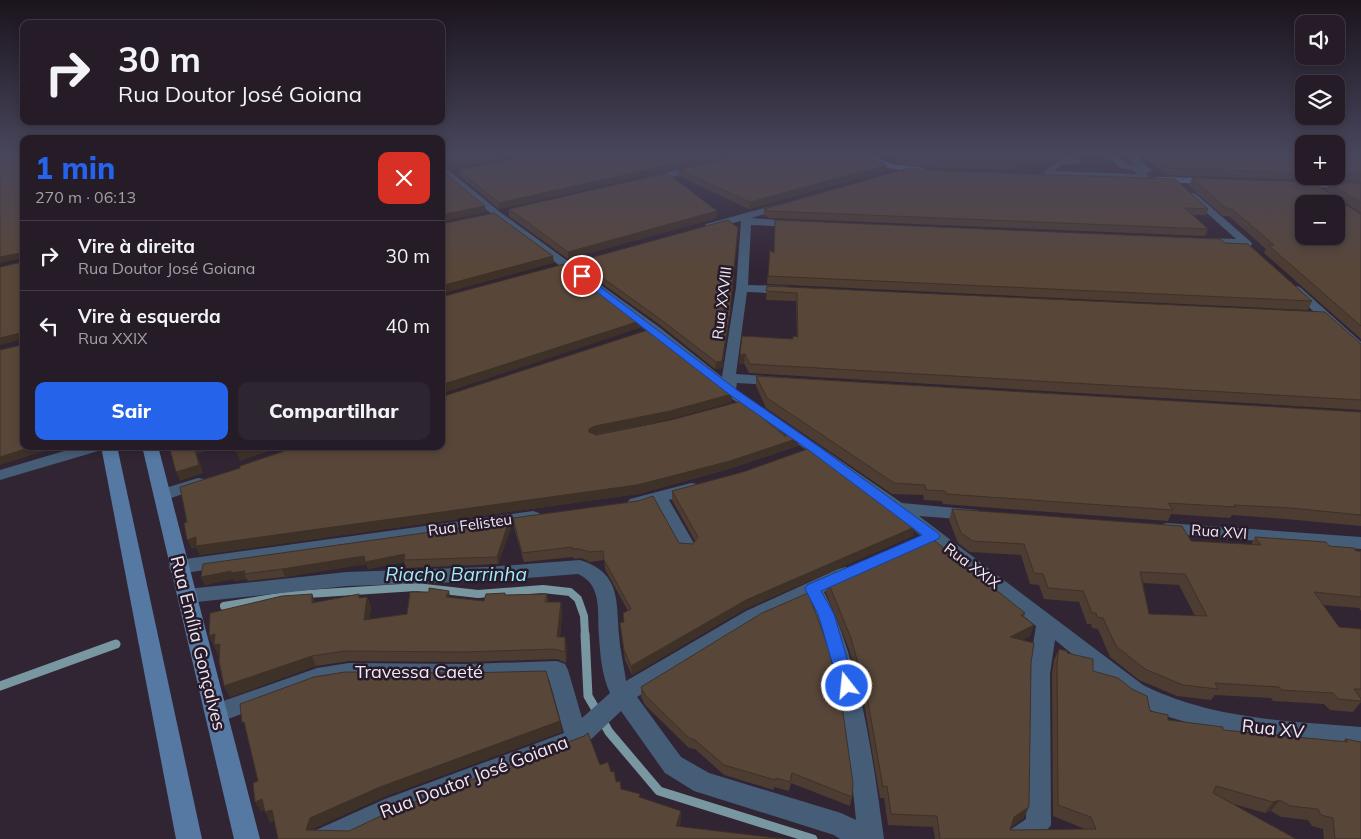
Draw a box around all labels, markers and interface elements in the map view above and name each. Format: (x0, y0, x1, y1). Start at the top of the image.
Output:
map controls (1295, 15, 1345, 245)
button: sound (1295, 15, 1345, 65)
text: 30 m (118, 37, 201, 81)
icon: right (35, 40, 100, 105)
button: layers (1295, 75, 1345, 125)
text: Rua Doutor José Goiana (118, 80, 362, 108)
button: + (1295, 135, 1345, 185)
text: 1 min (35, 149, 115, 187)
button: close (378, 152, 430, 204)
text: 270 m · 06:13 (35, 187, 136, 207)
button: − (1295, 195, 1345, 245)
text: Vire à direita (78, 234, 195, 258)
icon: right (35, 242, 63, 270)
text: 30 m (386, 244, 430, 268)
pin (561, 255, 603, 297)
text: Rua Doutor José Goiana (78, 258, 255, 278)
icon: arrive (568, 262, 596, 290)
street label: Rua XXVIII (708, 265, 735, 341)
text: Vire à esquerda (78, 304, 221, 328)
icon: left (35, 312, 63, 340)
text: 40 m (386, 314, 430, 338)
text: Rua XXIX (78, 328, 148, 348)
button: Sair (35, 382, 228, 440)
button: Compartilhar (238, 382, 430, 440)
street label: Rua Felisteu (427, 509, 513, 540)
street label: Rua XVI (1191, 520, 1248, 543)
street label: Rua XXIX (941, 538, 1004, 593)
street label: Rua Emília Gonçalves (166, 553, 231, 733)
water label: Riacho Barrinha (385, 562, 527, 586)
position arrow (820, 659, 872, 711)
street label: Travessa Caeté (355, 660, 483, 683)
street label: Rua XV (1241, 714, 1306, 743)
street label: Rua Doutor José Goiana (377, 730, 571, 823)

